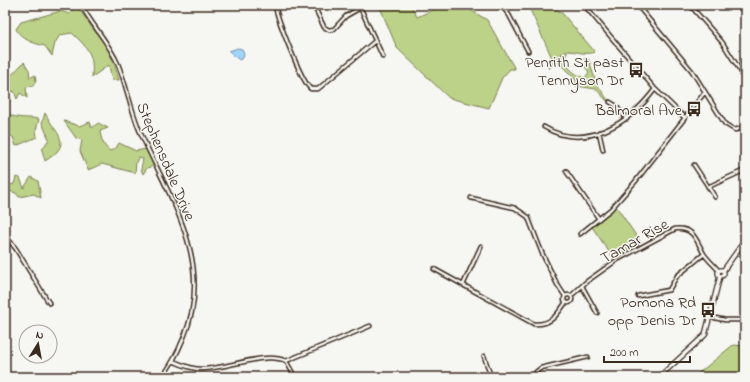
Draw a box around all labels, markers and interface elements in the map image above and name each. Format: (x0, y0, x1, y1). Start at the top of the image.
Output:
place label: Penrith St past Tennyson Dr (525, 51, 625, 93)
bus stop icon: Penrith St past Tennyson Dr (627, 61, 645, 79)
street label: Stephensdale Drive (129, 99, 201, 226)
place label: Balmoral Ave (594, 99, 683, 123)
bus stop icon: Balmoral Ave (685, 100, 703, 118)
street label: Tamar Rise (596, 213, 674, 270)
place label: Pomona Rd opp Denis Dr (608, 291, 696, 333)
bus stop icon: Pomona Rd opp Denis Dr (699, 301, 717, 319)
north arrow (18, 324, 58, 364)
text: N (35, 327, 45, 344)
scale bar (604, 338, 690, 364)
text: 200 m (610, 344, 639, 362)

